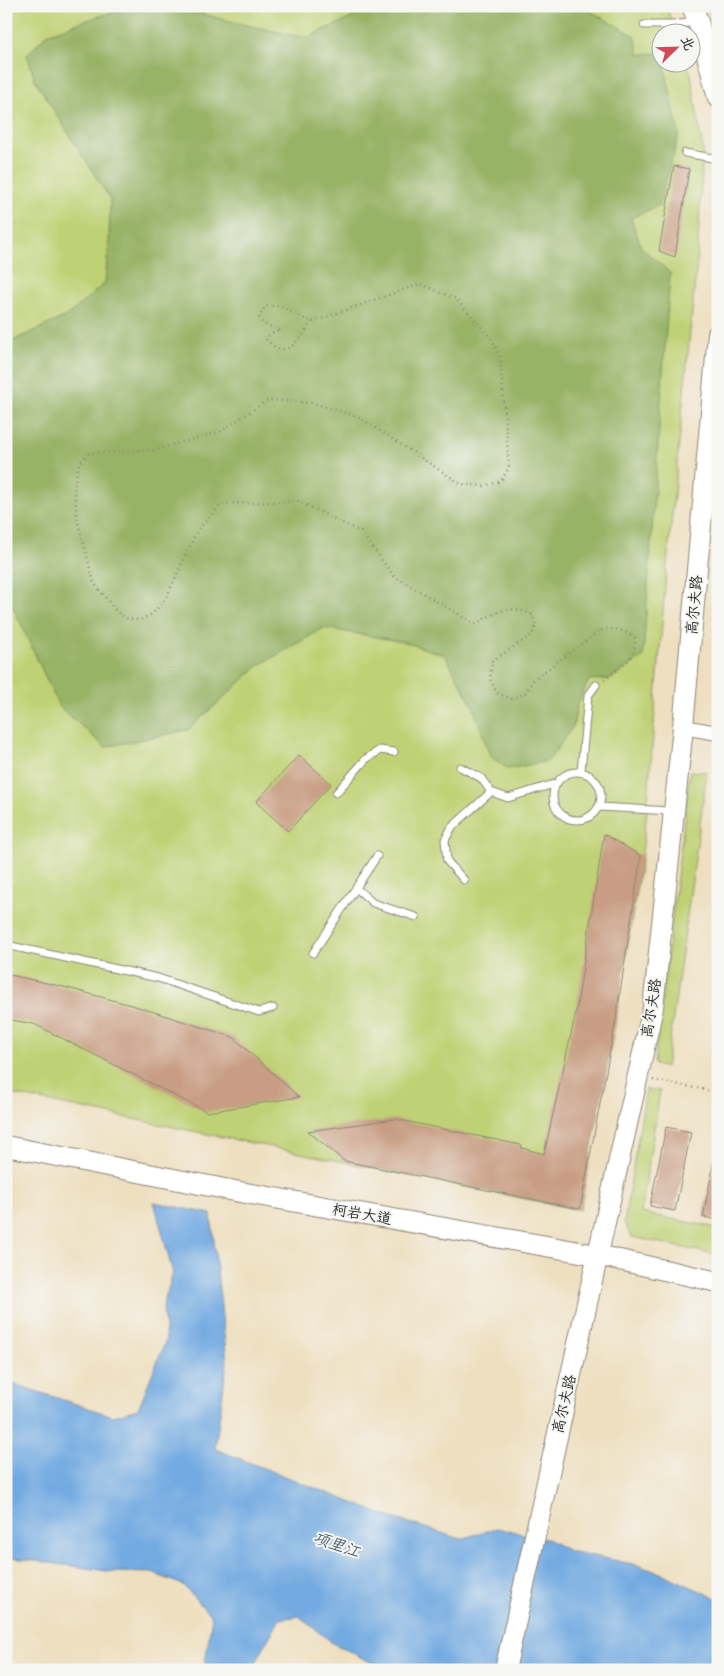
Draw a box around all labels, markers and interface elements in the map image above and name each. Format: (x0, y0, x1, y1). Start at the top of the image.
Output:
north arrow (652, 22, 702, 72)
text: 北 (677, 33, 700, 53)
street label: 高尔夫路 (680, 574, 706, 636)
street label: 高尔夫路 (635, 977, 665, 1039)
street label: 柯岩大道 (331, 1198, 393, 1228)
street label: 高尔夫路 (547, 1372, 580, 1435)
water label: 项里江 (311, 1526, 364, 1562)

